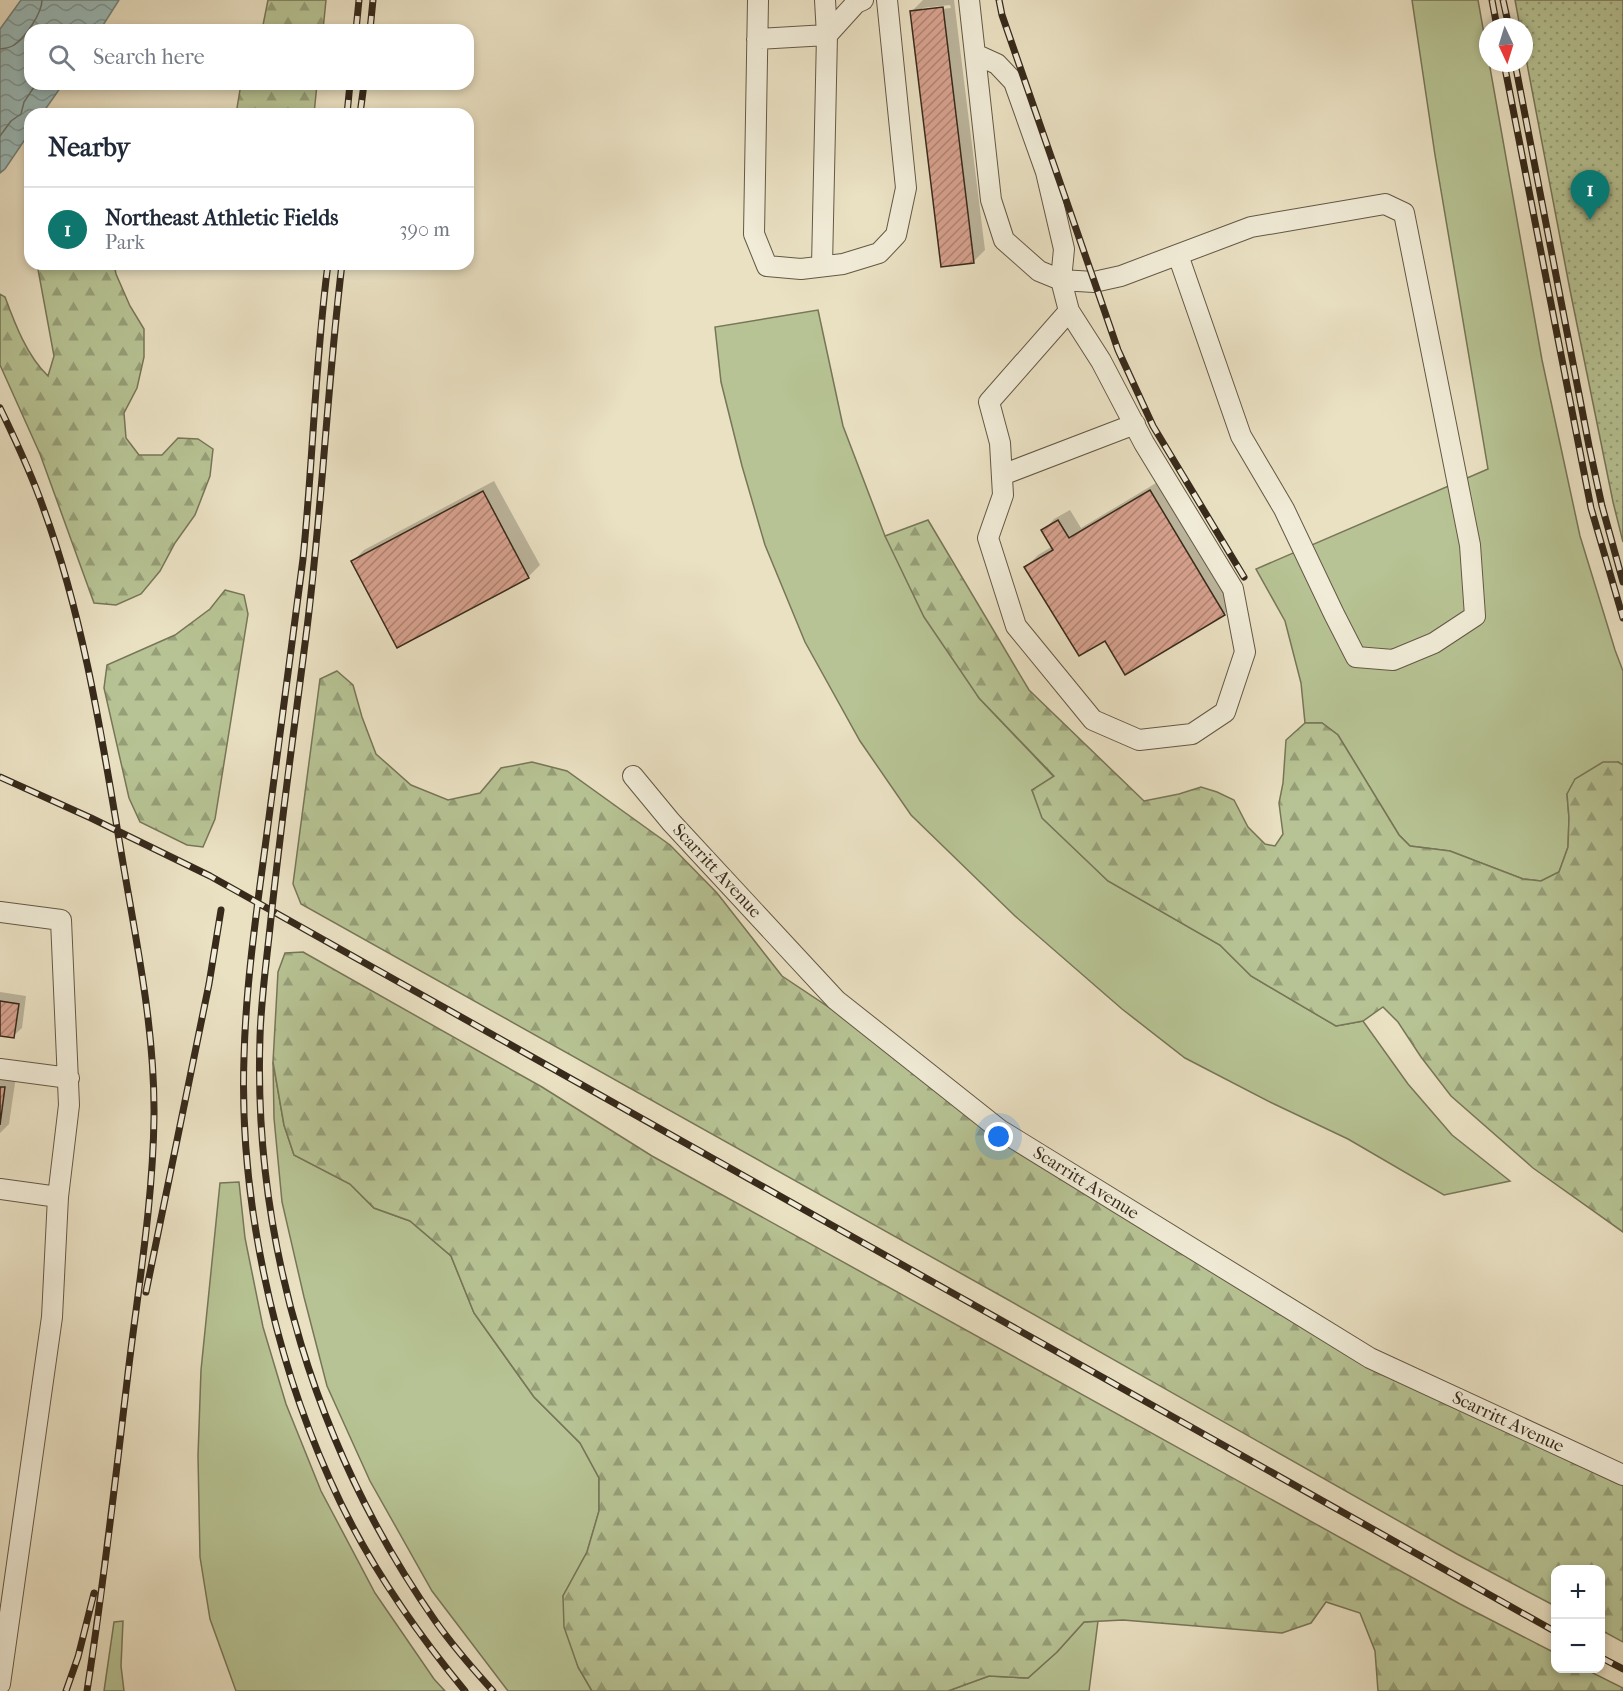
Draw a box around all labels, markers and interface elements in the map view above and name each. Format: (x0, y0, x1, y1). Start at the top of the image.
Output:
north arrow (1479, 18, 1533, 72)
search box (24, 24, 474, 90)
icon: search (45, 41, 78, 74)
text: Search here (93, 44, 205, 70)
text: Nearby (48, 132, 130, 163)
pin: 1 (1570, 170, 1610, 220)
text: Northeast Athletic Fields (105, 205, 338, 231)
text: 1 (64, 218, 71, 241)
text: 390 m (399, 218, 450, 241)
text: Park (105, 231, 145, 254)
street label: Scarritt Avenue (668, 820, 766, 922)
your location (984, 1122, 1013, 1151)
street label: Scarritt Avenue (1029, 1142, 1143, 1224)
street label: Scarritt Avenue (1449, 1387, 1567, 1457)
map controls (1551, 1565, 1605, 1673)
button: + (1551, 1565, 1605, 1619)
button: − (1551, 1619, 1605, 1673)

